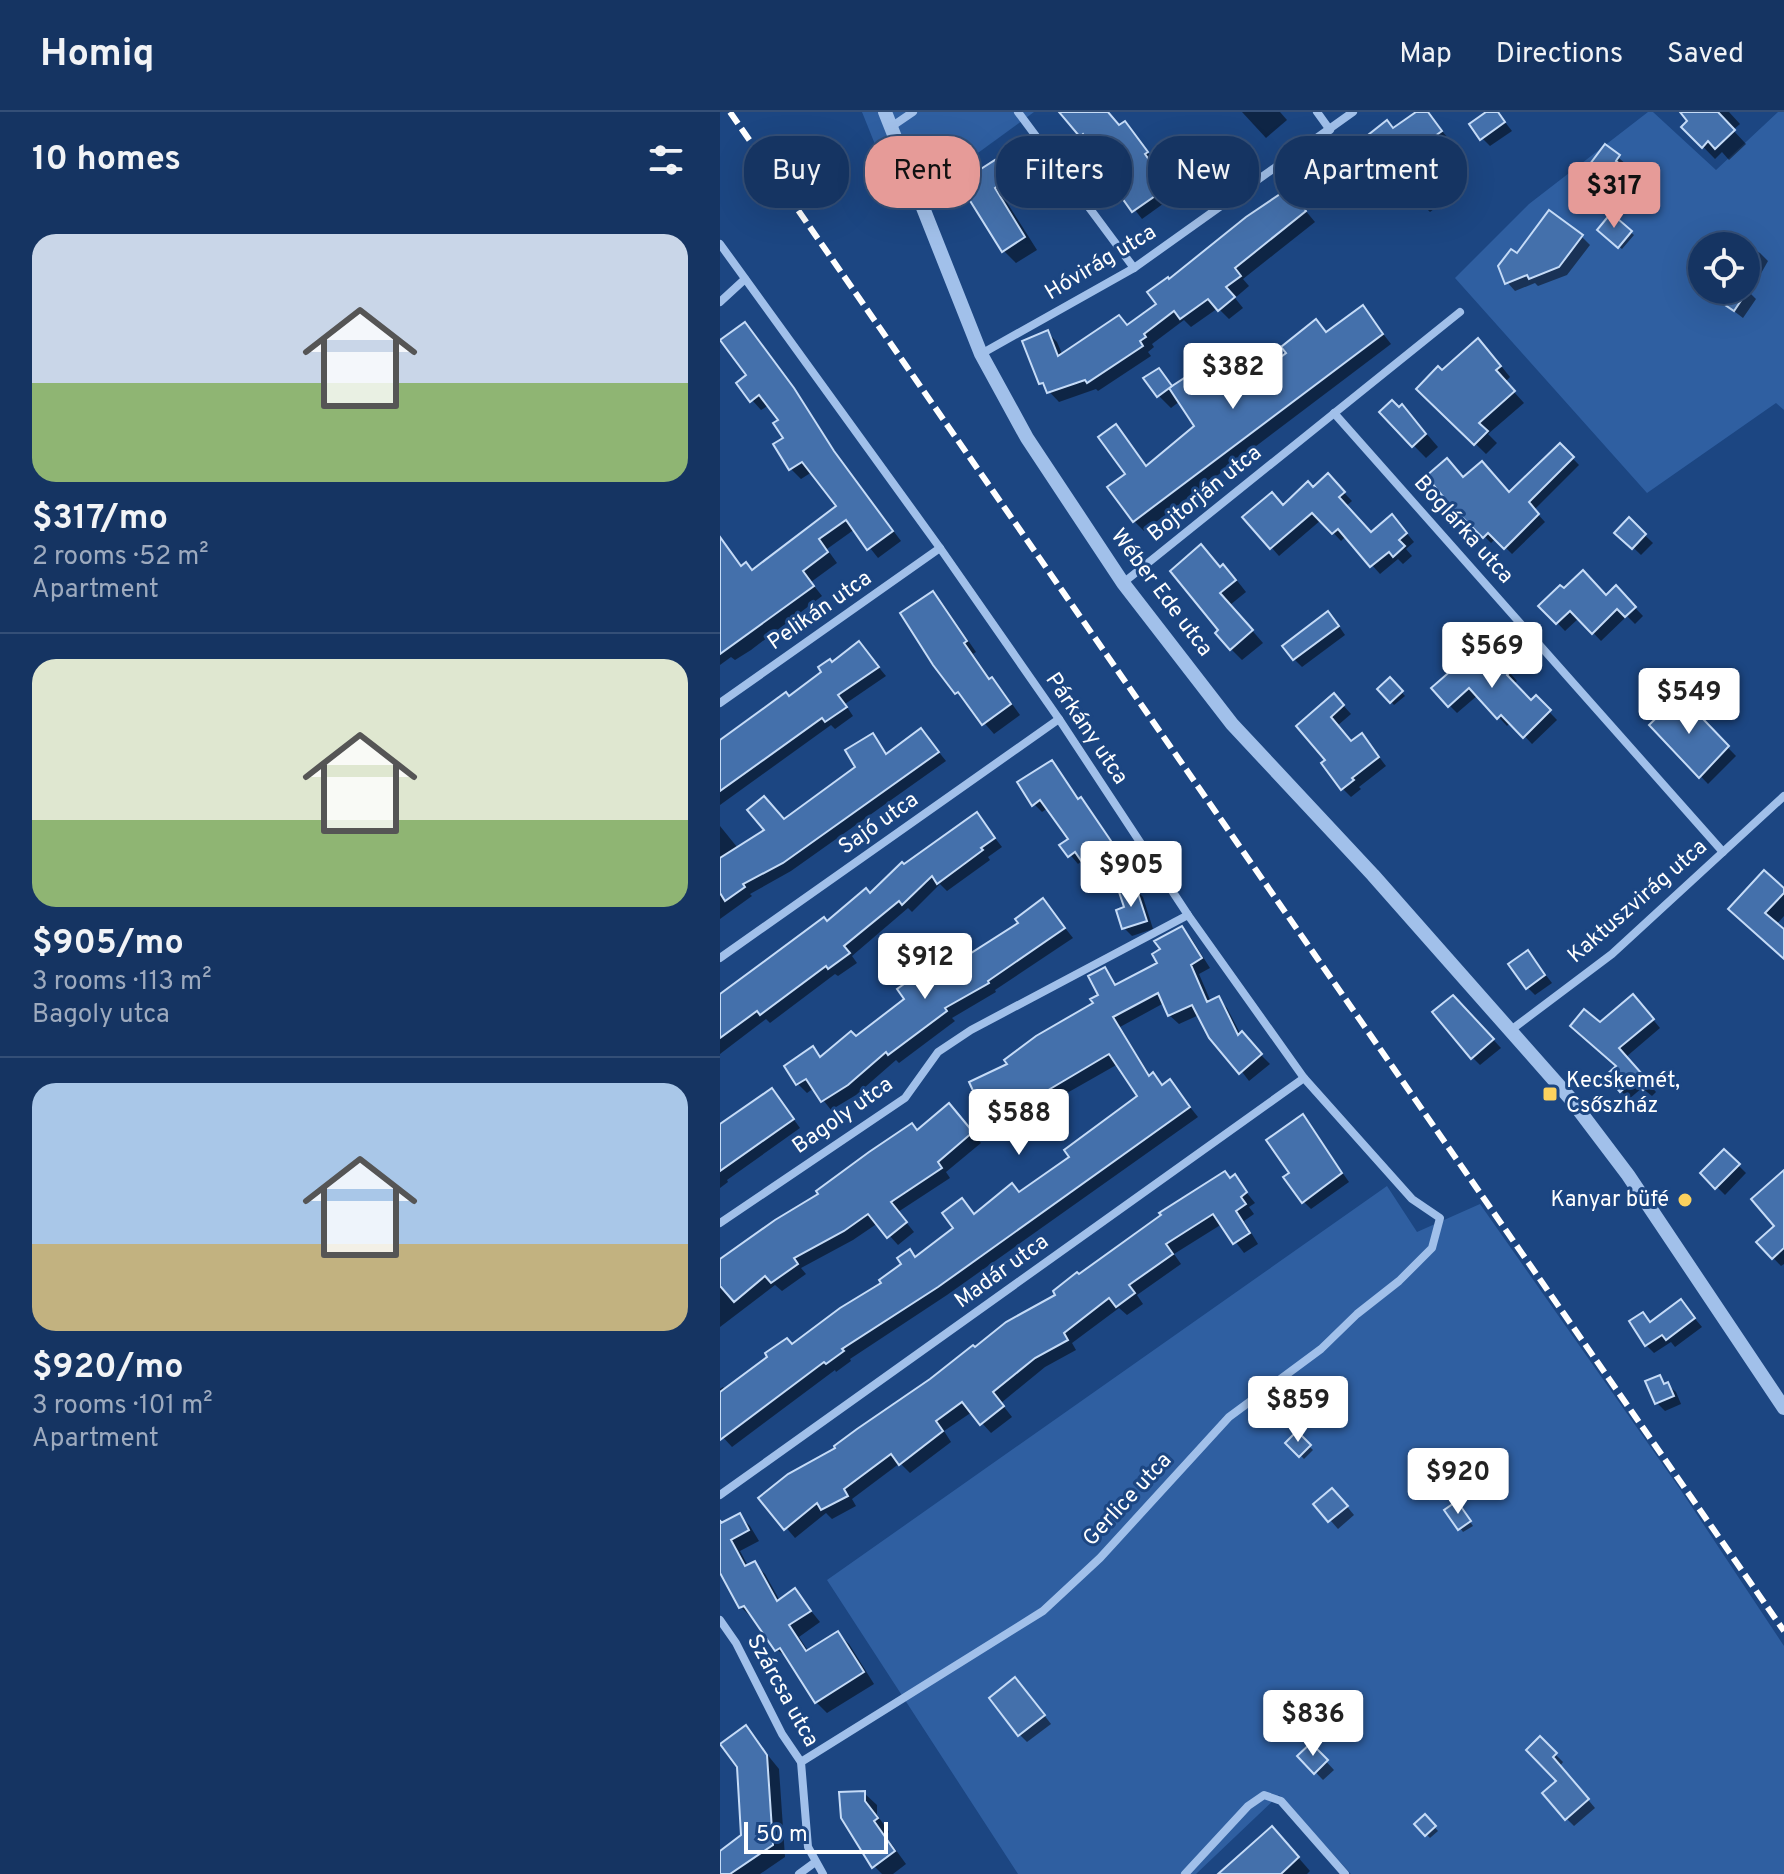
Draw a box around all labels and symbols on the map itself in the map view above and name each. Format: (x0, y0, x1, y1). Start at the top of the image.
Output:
pin: $317 (1567, 162, 1661, 230)
street label: Hóvirág utca (1040, 219, 1162, 307)
pin: $382 (1186, 343, 1280, 411)
street label: Bojtorján utca (1143, 440, 1267, 548)
street label: Boglárka utca (1407, 470, 1519, 590)
street label: Wéber Ede utca (1104, 524, 1218, 662)
street label: Pelikán utca (763, 565, 877, 657)
pin: $569 (1445, 622, 1539, 690)
street label: Párkány utca (1039, 668, 1133, 790)
pin: $549 (1642, 668, 1736, 736)
street label: Sajó utca (834, 787, 924, 861)
street label: Kaktuszvirág utca (1563, 834, 1713, 970)
pin: $905 (1084, 841, 1178, 909)
pin: $912 (878, 933, 972, 1001)
place label: Kecskemét, Csőszház (1566, 1068, 1680, 1120)
street label: Bagoly utca (788, 1072, 898, 1160)
marker: Kecskemét, Csőszház (1541, 1085, 1559, 1103)
pin: $588 (972, 1089, 1066, 1157)
place label: Kanyar büfé (1550, 1187, 1669, 1214)
marker: Kanyar büfé (1676, 1191, 1694, 1209)
street label: Madár utca (950, 1229, 1054, 1315)
pin: $859 (1251, 1376, 1345, 1444)
street label: Gerlice utca (1078, 1448, 1178, 1552)
pin: $920 (1411, 1448, 1505, 1516)
street label: Szárcsa utca (740, 1630, 824, 1752)
pin: $836 (1266, 1690, 1360, 1758)
scale bar (744, 1818, 888, 1854)

